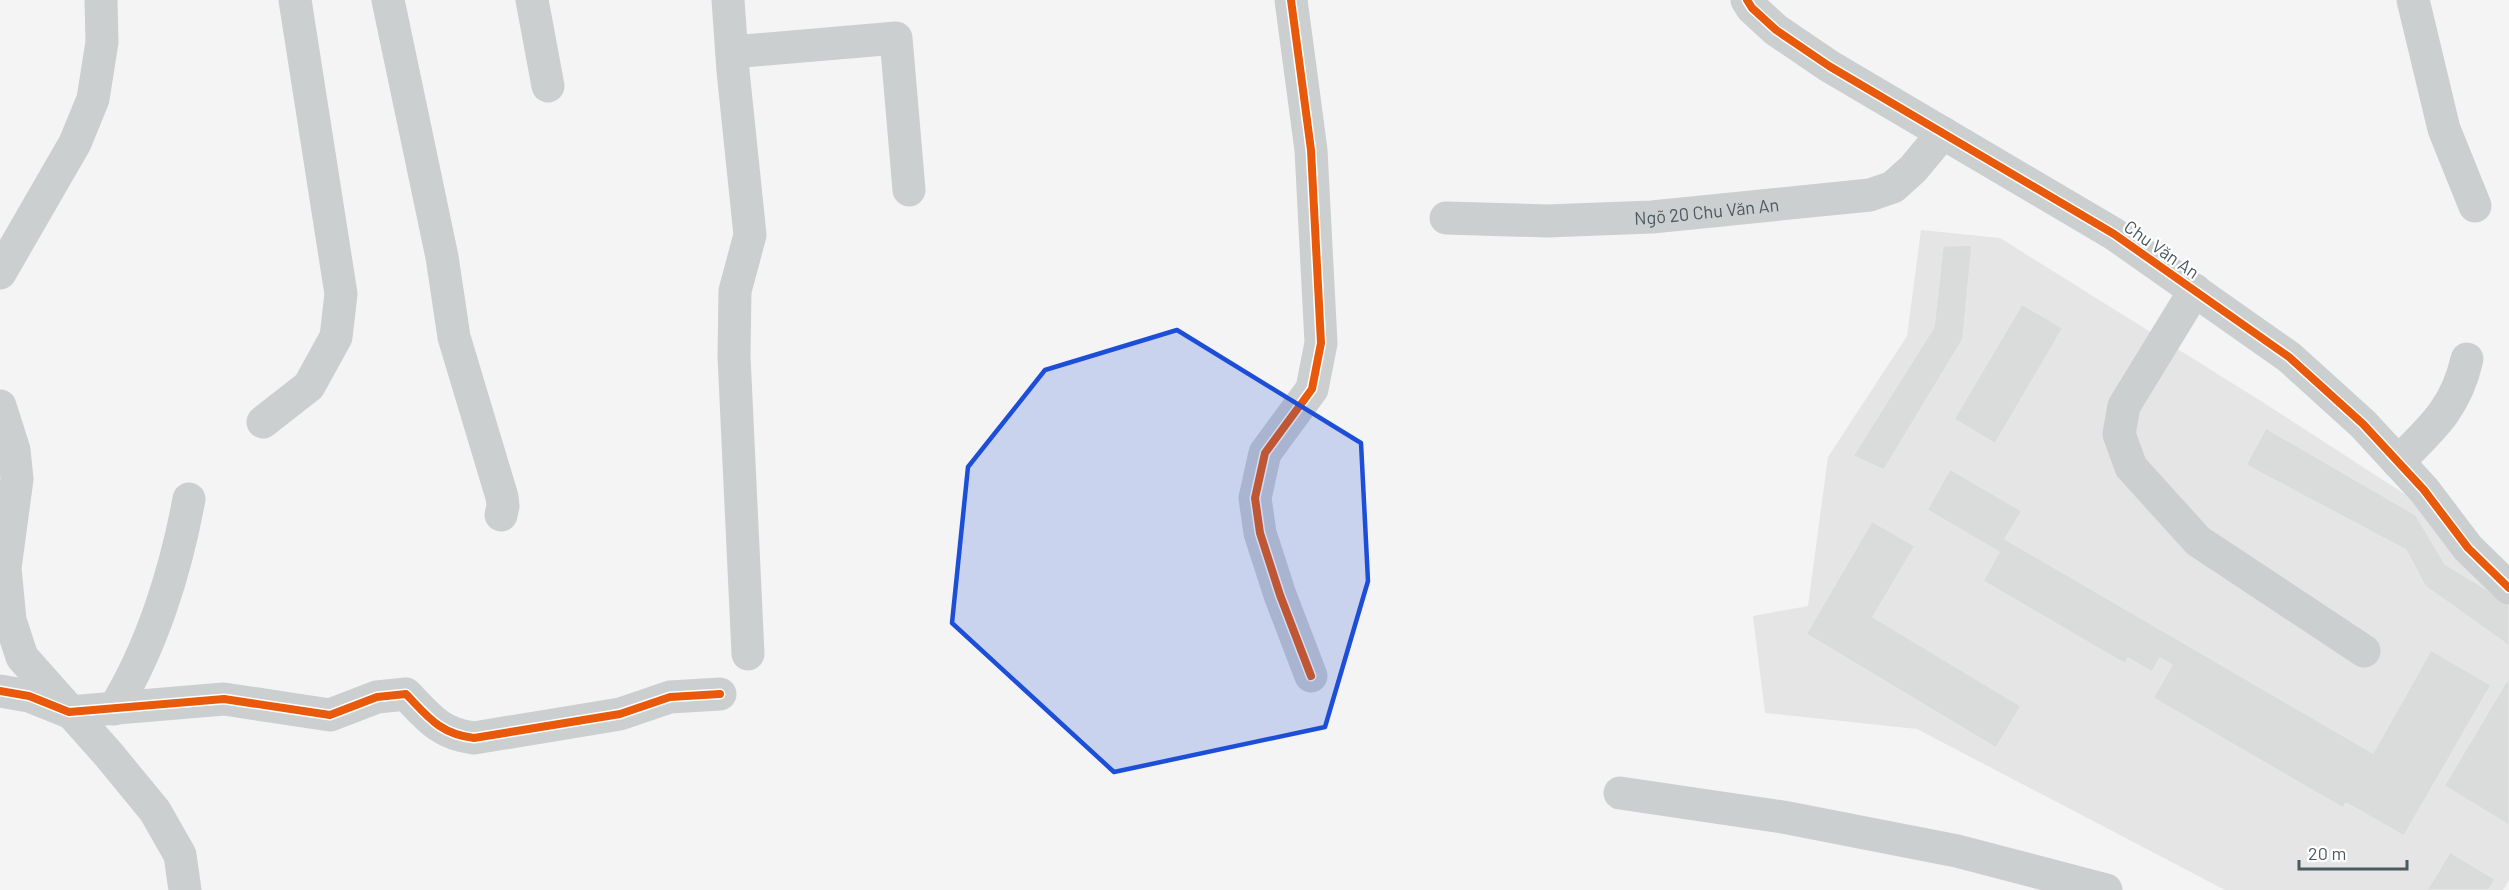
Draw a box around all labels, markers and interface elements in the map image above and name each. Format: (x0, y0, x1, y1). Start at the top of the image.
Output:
street label: Ngõ 20 Chu Văn An (1634, 193, 1780, 229)
street label: Chu Văn An (2120, 215, 2204, 283)
scale bar (2299, 833, 2407, 871)
text: 20 m (2308, 842, 2346, 864)

